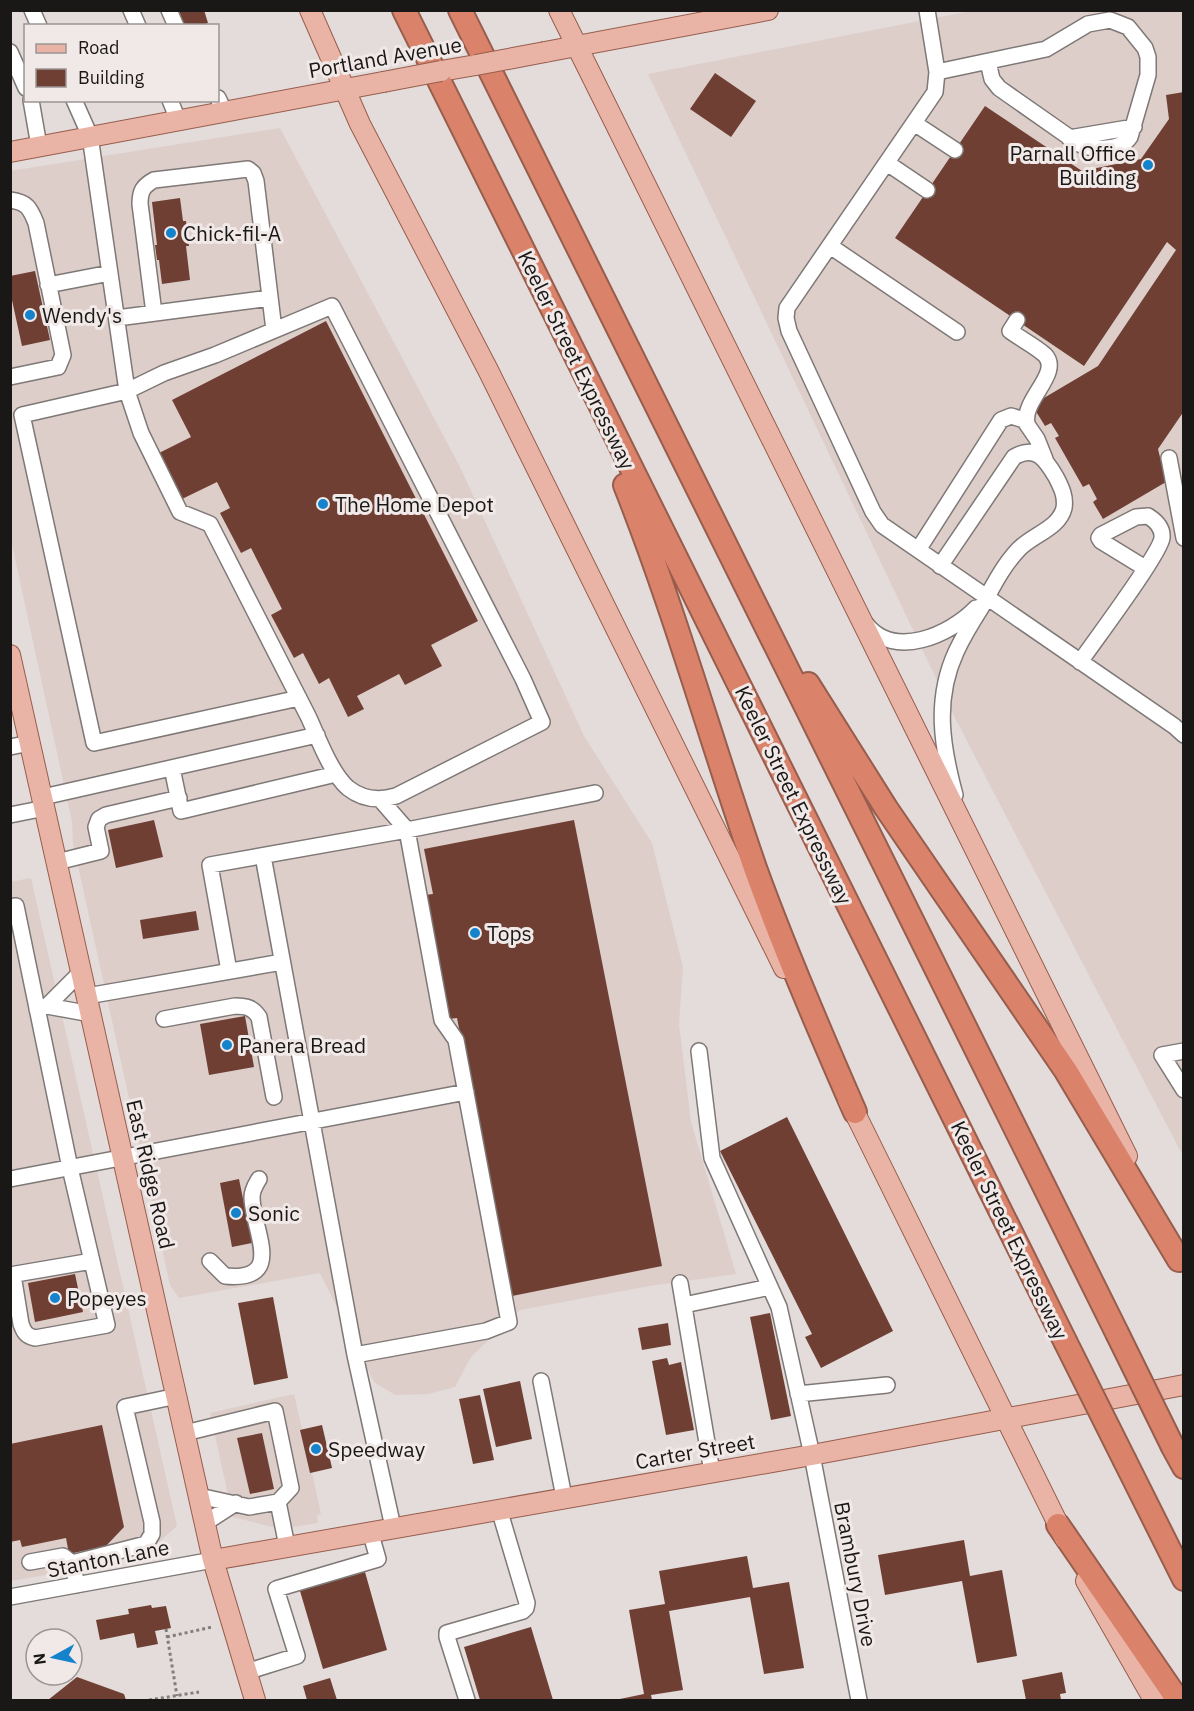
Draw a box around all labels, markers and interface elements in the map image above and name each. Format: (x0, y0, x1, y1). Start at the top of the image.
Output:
legend (24, 24, 219, 102)
street label: Portland Avenue (306, 30, 464, 84)
text: Road (78, 36, 119, 59)
text: Building (78, 66, 145, 89)
place label: Parnall Office Building (1010, 139, 1136, 191)
marker: Parnall Office Building (1141, 158, 1155, 172)
place label: Chick-fil-A (183, 219, 281, 247)
marker: Chick-fil-A (164, 226, 178, 240)
street label: Keeler Street Expressway (512, 246, 642, 475)
place label: Wendy's (42, 301, 122, 329)
marker: Wendy's (23, 308, 37, 322)
place label: The Home Depot (335, 490, 494, 518)
marker: The Home Depot (316, 497, 330, 511)
street label: Keeler Street Expressway (729, 681, 859, 910)
place label: Tops (487, 919, 532, 947)
marker: Tops (468, 926, 482, 940)
place label: Panera Bread (239, 1031, 366, 1059)
marker: Panera Bread (220, 1038, 234, 1052)
street label: East Ridge Road (120, 1097, 182, 1251)
street label: Keeler Street Expressway (945, 1116, 1075, 1345)
place label: Sonic (248, 1199, 300, 1227)
marker: Sonic (229, 1206, 243, 1220)
place label: Popeyes (67, 1284, 147, 1312)
marker: Popeyes (48, 1291, 62, 1305)
street label: Carter Street (633, 1427, 757, 1475)
place label: Speedway (328, 1435, 426, 1463)
marker: Speedway (309, 1442, 323, 1456)
street label: Brambury Drive (828, 1499, 884, 1649)
street label: Stanton Lane (45, 1532, 171, 1584)
north arrow (24, 1627, 84, 1687)
text: N (28, 1652, 50, 1666)

